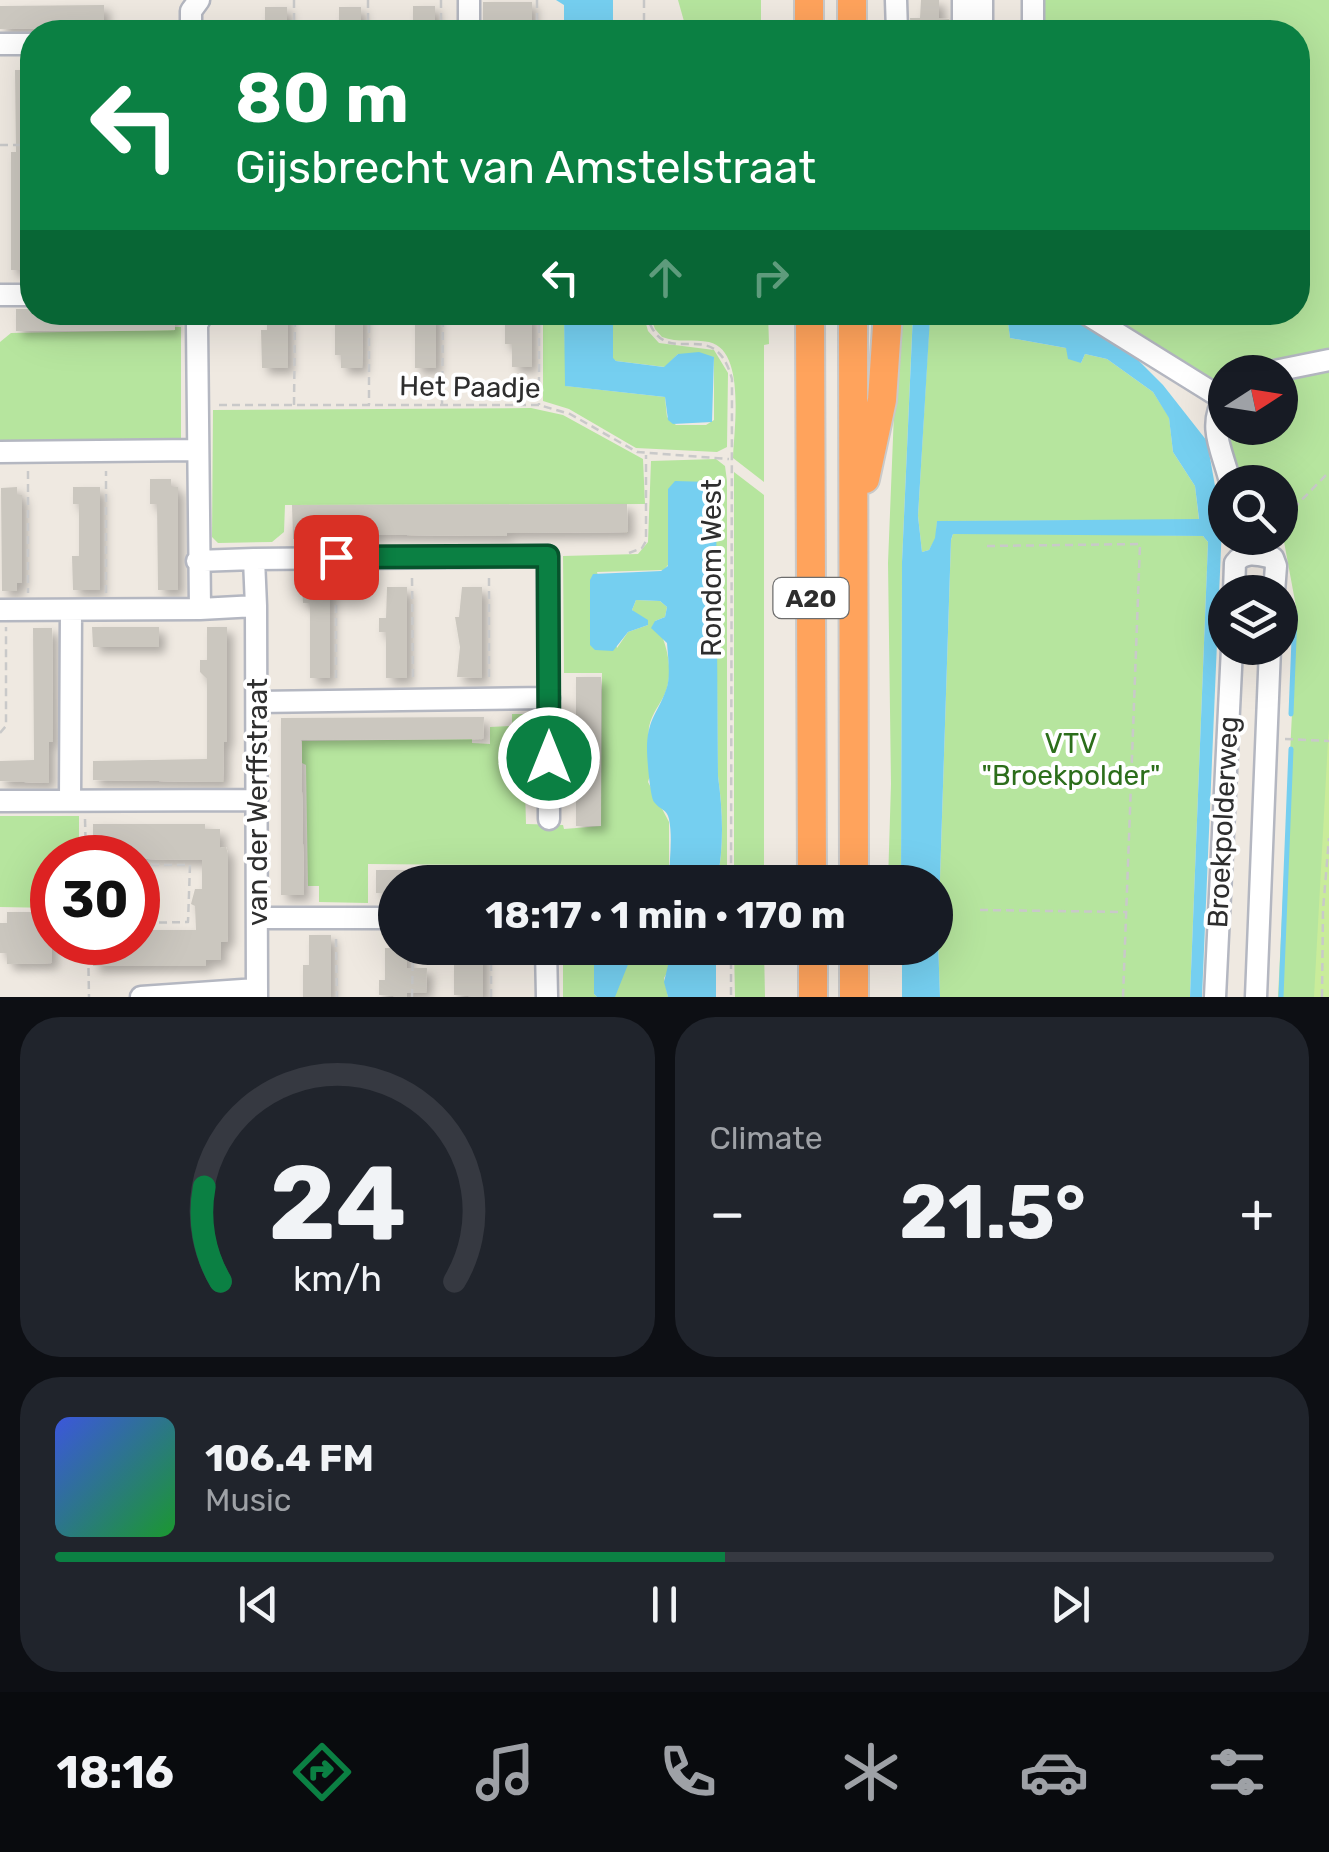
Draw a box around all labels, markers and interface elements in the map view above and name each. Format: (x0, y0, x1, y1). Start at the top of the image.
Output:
text: 80 m (235, 57, 409, 140)
icon: left (70, 60, 200, 190)
text: Gijsbrecht van Amstelstraat (235, 141, 816, 194)
icon: left (533, 250, 588, 305)
icon: ahead (638, 250, 693, 305)
icon: right (743, 250, 798, 305)
north arrow (1208, 355, 1298, 445)
map controls (1208, 355, 1298, 665)
street label: Het Paadje (399, 369, 541, 405)
button: search (1208, 465, 1298, 555)
street label: Rondom West (695, 479, 728, 657)
pin (294, 515, 379, 600)
icon: arrive (309, 530, 364, 585)
button: layers (1208, 575, 1298, 665)
road number: A20 (774, 578, 848, 618)
street label: van der Werffstraat (241, 678, 274, 926)
position arrow (497, 706, 601, 810)
street label: Broekpolderweg (1201, 715, 1245, 929)
park label: VTV "Broekpolder" (982, 727, 1160, 792)
speed limit sign: 30 (30, 835, 160, 965)
text: 18:17 · 1 min · 170 m (485, 892, 846, 938)
text: Climate (710, 1119, 823, 1157)
text: 24 (268, 1142, 406, 1265)
text: 21.5° (899, 1168, 1086, 1257)
text: − (710, 1181, 745, 1246)
text: + (1240, 1181, 1274, 1246)
text: km/h (293, 1258, 382, 1300)
text: 106.4 FM (205, 1435, 374, 1481)
text: Music (205, 1481, 291, 1519)
icon: previous (231, 1577, 286, 1632)
icon: pause (637, 1577, 692, 1632)
icon: next (1043, 1577, 1098, 1632)
icon: directions (287, 1737, 357, 1807)
icon: music (470, 1737, 540, 1807)
icon: phone (653, 1737, 723, 1807)
icon: climate (836, 1737, 906, 1807)
icon: car (1019, 1737, 1089, 1807)
icon: filters (1202, 1737, 1272, 1807)
text: 18:16 (57, 1746, 174, 1799)

